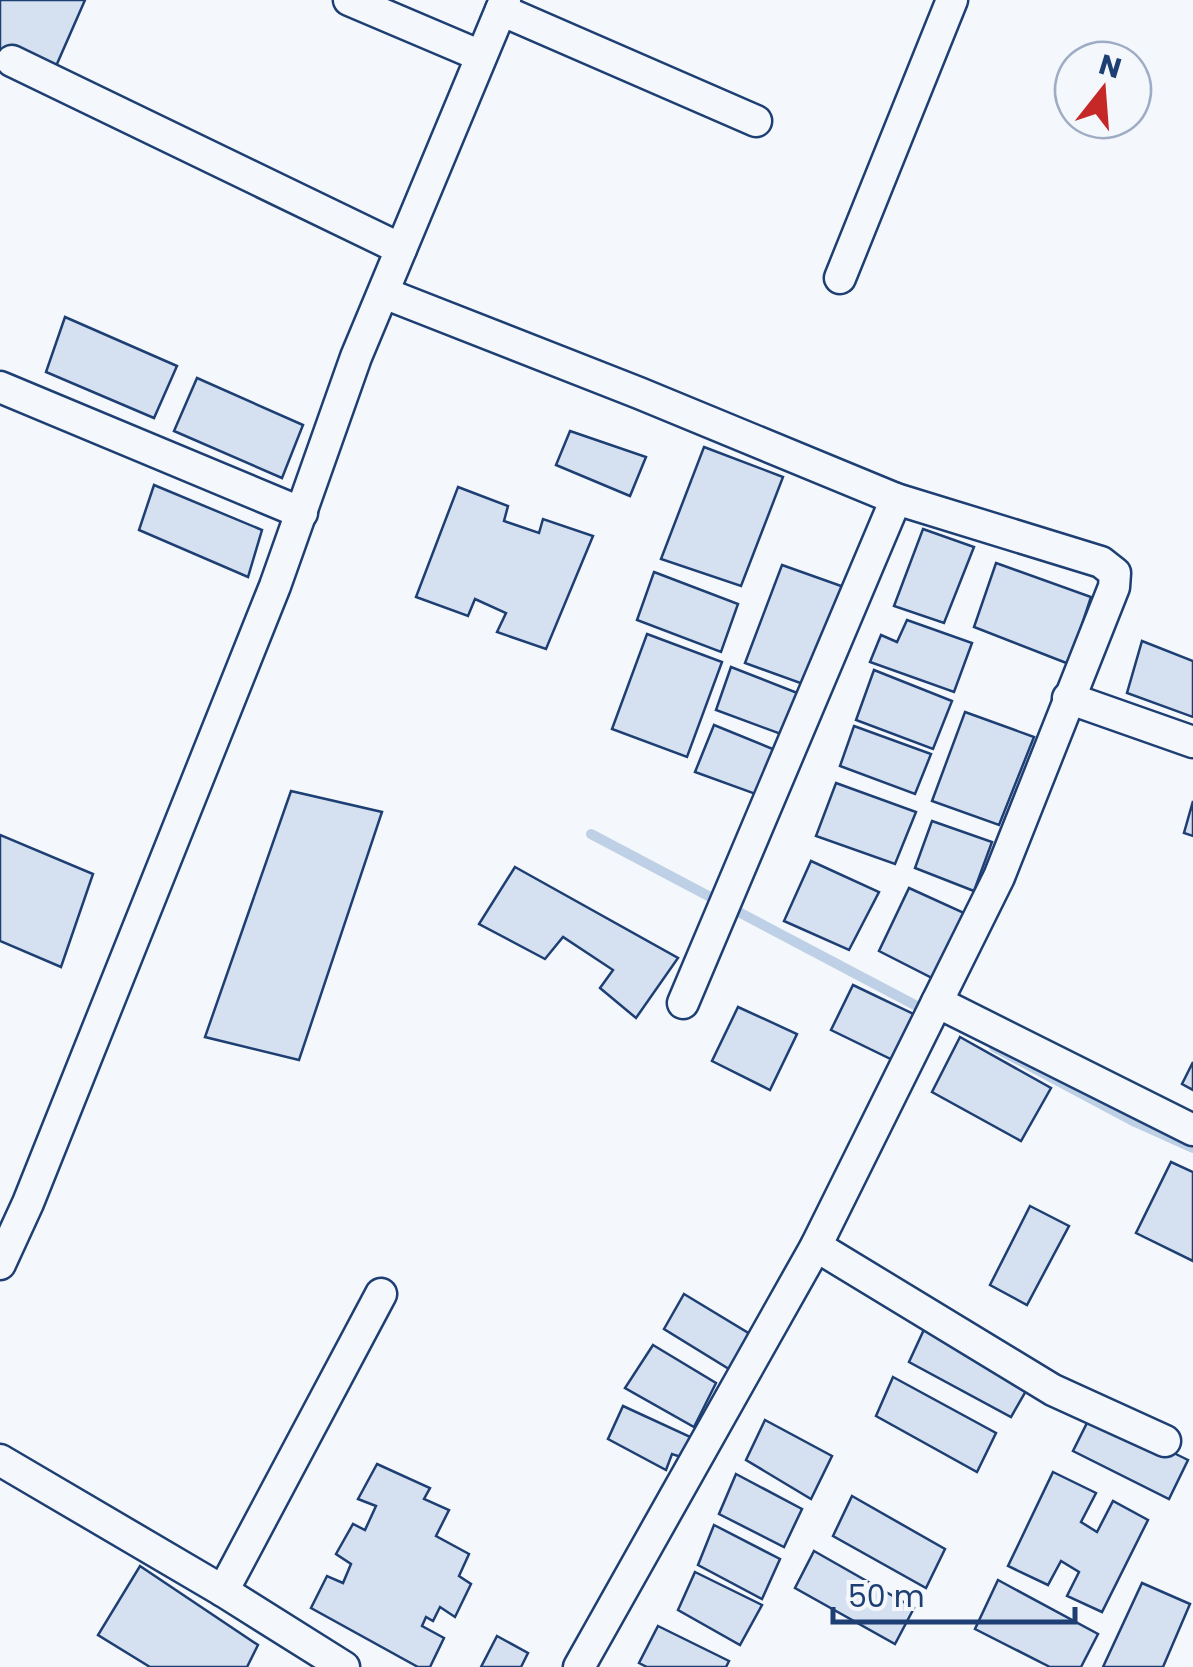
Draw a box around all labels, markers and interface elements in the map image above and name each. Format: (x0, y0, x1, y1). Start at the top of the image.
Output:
north arrow (1053, 40, 1153, 140)
text: N (1094, 45, 1126, 88)
scale bar (833, 1562, 1076, 1624)
text: 50 m (848, 1575, 925, 1618)

